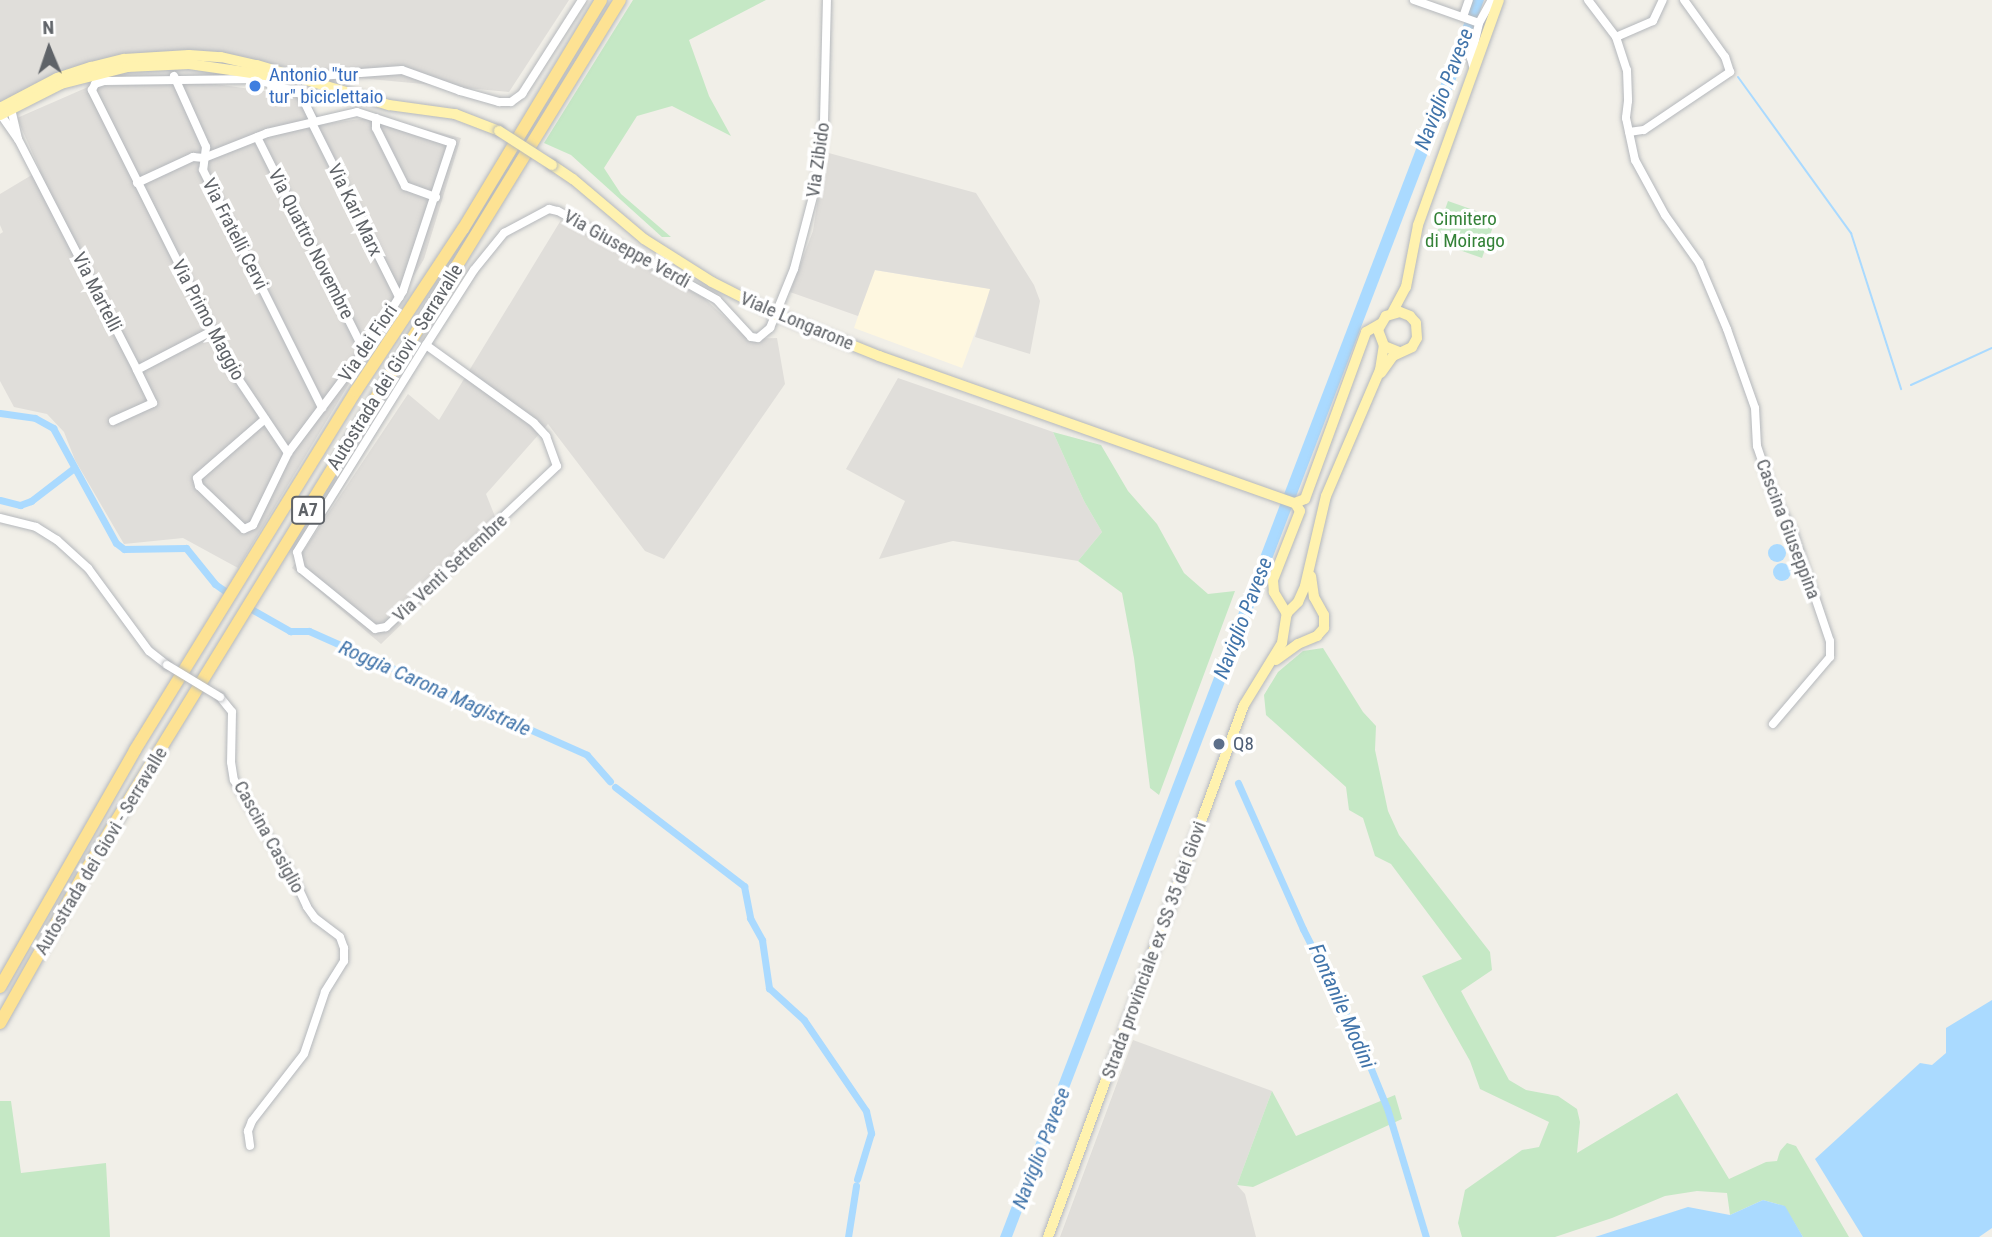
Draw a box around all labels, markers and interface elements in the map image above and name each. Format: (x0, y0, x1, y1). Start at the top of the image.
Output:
north arrow (14, 14, 84, 84)
text: N (42, 16, 54, 39)
water label: Naviglio Pavese (1409, 25, 1479, 153)
place label: Antonio "tur tur" biciclettaio (269, 64, 383, 108)
marker: Antonio "tur tur" biciclettaio (247, 78, 263, 94)
street label: Via Zibido (801, 121, 835, 199)
street label: Via Karl Marx (323, 160, 387, 260)
street label: Via Quattro Novembre (263, 165, 359, 323)
street label: Via Fratelli Cervi (197, 174, 273, 294)
street label: Via Giuseppe Verdi (560, 205, 694, 293)
park label: Cimitero di Moirago (1425, 208, 1505, 252)
street label: Via Martelli (67, 249, 127, 335)
street label: Via Primo Maggio (167, 256, 249, 384)
street label: Autostrada dei Giovi - Serravalle (322, 260, 468, 474)
street label: Viale Longarone (737, 287, 857, 355)
street label: Via dei Fiori (334, 300, 402, 386)
street label: Cascina Giuseppina (1751, 456, 1825, 602)
road number: A7 (290, 496, 326, 524)
street label: Via Venti Settembre (388, 509, 512, 627)
water label: Naviglio Pavese (1208, 554, 1278, 682)
water label: Roggia Carona Magistrale (335, 634, 535, 742)
place label: Q8 (1233, 733, 1254, 755)
marker: Q8 (1211, 736, 1227, 752)
street label: Autostrada dei Giovi - Serravalle (30, 743, 172, 959)
street label: Cascina Casiglio (229, 777, 309, 897)
street label: Strada provinciale ex SS 35 dei Giovi (1097, 818, 1211, 1082)
water label: Fontanile Modini (1303, 940, 1381, 1072)
water label: Naviglio Pavese (1006, 1084, 1076, 1212)

